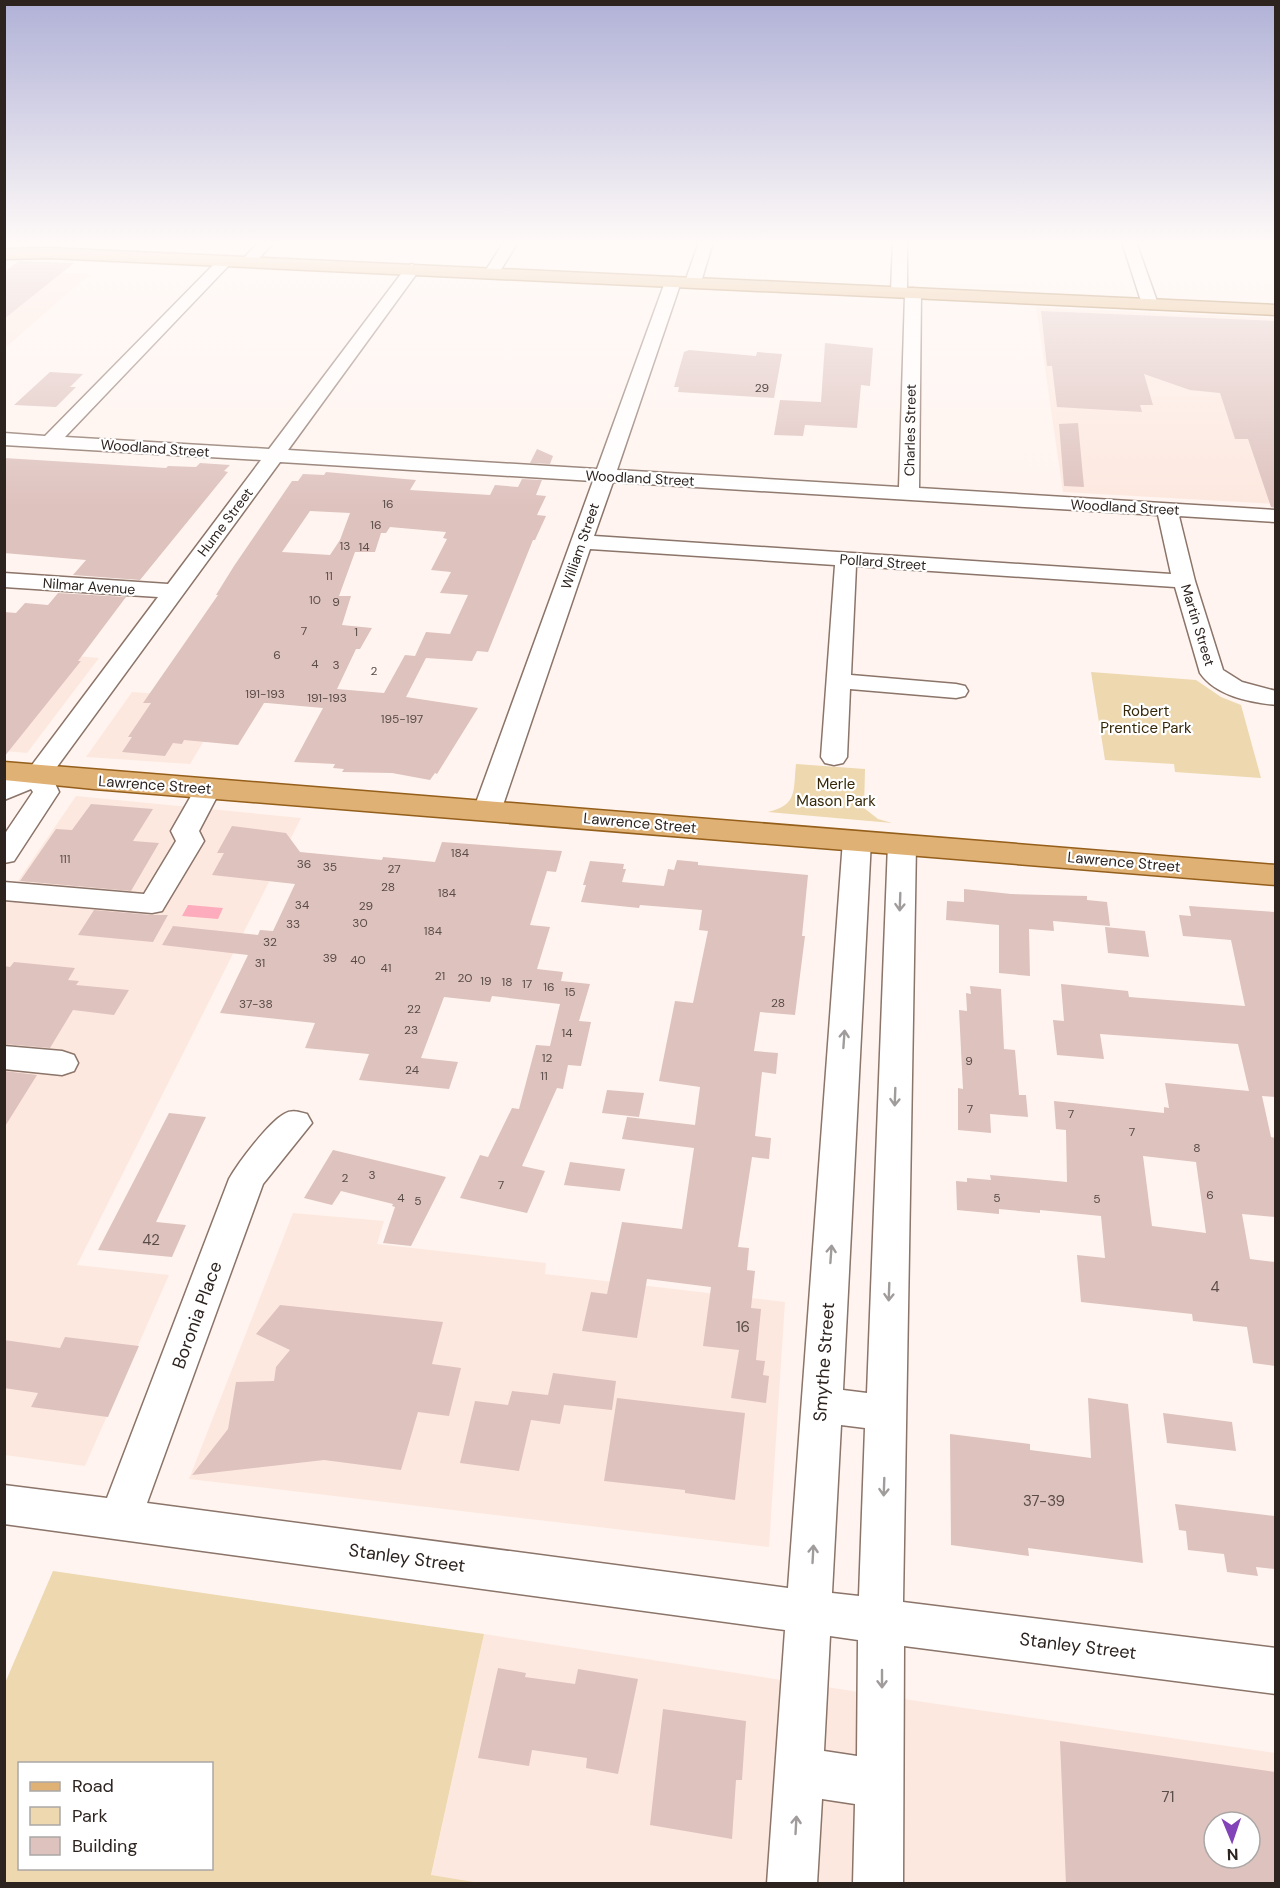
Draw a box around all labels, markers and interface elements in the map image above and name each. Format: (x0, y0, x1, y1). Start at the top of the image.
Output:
house number: 29 (755, 380, 769, 396)
street label: Charles Street (900, 384, 920, 476)
street label: Woodland Street (100, 435, 210, 461)
street label: Woodland Street (585, 466, 695, 490)
street label: Hume Street (193, 484, 257, 560)
street label: Woodland Street (1070, 495, 1180, 519)
house number: 16 (382, 496, 394, 512)
street label: William Street (557, 501, 603, 591)
house number: 16 (370, 517, 382, 533)
house number: 13 (340, 538, 350, 554)
house number: 14 (358, 539, 370, 555)
street label: Pollard Street (839, 550, 927, 574)
house number: 11 (325, 568, 333, 584)
street label: Nilmar Avenue (42, 574, 136, 598)
street label: Martin Street (1177, 582, 1219, 668)
house number: 10 (309, 592, 321, 608)
house number: 9 (332, 594, 340, 610)
house number: 7 (301, 623, 307, 639)
house number: 1 (354, 624, 358, 640)
house number: 6 (273, 647, 281, 663)
house number: 4 (311, 656, 319, 672)
house number: 3 (332, 657, 340, 673)
house number: 2 (371, 663, 378, 679)
house number: 191-193 (245, 686, 285, 702)
house number: 191-193 (307, 690, 347, 706)
park label: Robert Prentice Park (1100, 701, 1192, 738)
house number: 195-197 (381, 711, 423, 727)
street label: Lawrence Street (98, 771, 212, 799)
park label: Merle Mason Park (796, 774, 876, 811)
street label: Lawrence Street (583, 808, 697, 838)
house number: 184 (451, 845, 469, 861)
street label: Lawrence Street (1067, 847, 1181, 877)
house number: 111 (59, 851, 71, 867)
house number: 36 (297, 856, 311, 872)
house number: 35 (323, 859, 337, 875)
house number: 27 (387, 861, 401, 877)
house number: 28 (381, 879, 395, 895)
house number: 184 (438, 885, 456, 901)
one-way arrow (894, 892, 906, 912)
house number: 34 (295, 897, 309, 913)
house number: 29 (359, 898, 373, 914)
house number: 30 (352, 915, 368, 931)
house number: 33 (286, 916, 300, 932)
house number: 184 (424, 923, 442, 939)
house number: 32 (263, 934, 277, 950)
house number: 39 (323, 950, 337, 966)
house number: 40 (350, 952, 366, 968)
house number: 31 (255, 955, 265, 971)
house number: 41 (380, 960, 392, 976)
house number: 21 (435, 968, 445, 984)
house number: 20 (457, 970, 473, 986)
house number: 19 (480, 973, 492, 989)
house number: 18 (501, 974, 513, 990)
house number: 17 (522, 976, 532, 992)
house number: 16 (543, 979, 555, 995)
house number: 15 (564, 984, 576, 1000)
house number: 28 (771, 995, 785, 1011)
house number: 37-38 (239, 996, 273, 1012)
house number: 22 (407, 1001, 421, 1017)
house number: 23 (404, 1022, 418, 1038)
house number: 14 (561, 1025, 573, 1041)
one-way arrow (839, 1029, 850, 1049)
house number: 12 (542, 1050, 552, 1066)
house number: 9 (965, 1053, 973, 1069)
house number: 24 (405, 1062, 419, 1078)
house number: 11 (540, 1068, 548, 1084)
one-way arrow (889, 1087, 900, 1107)
house number: 7 (967, 1101, 973, 1117)
house number: 7 (1068, 1106, 1074, 1122)
house number: 7 (1129, 1124, 1135, 1140)
house number: 8 (1193, 1140, 1201, 1156)
house number: 3 (368, 1167, 376, 1183)
house number: 2 (342, 1170, 349, 1186)
house number: 7 (498, 1177, 504, 1193)
house number: 6 (1206, 1187, 1214, 1203)
house number: 4 (397, 1190, 405, 1206)
house number: 5 (993, 1190, 1001, 1206)
house number: 5 (1093, 1191, 1101, 1207)
house number: 5 (414, 1193, 422, 1209)
house number: 42 (142, 1230, 160, 1250)
one-way arrow (826, 1245, 837, 1265)
street label: Boronia Place (166, 1258, 228, 1372)
house number: 4 (1210, 1277, 1220, 1297)
one-way arrow (884, 1282, 895, 1302)
street label: Smythe Street (808, 1301, 840, 1423)
house number: 16 (736, 1317, 750, 1337)
one-way arrow (878, 1477, 890, 1497)
house number: 37-39 (1023, 1491, 1065, 1511)
street label: Stanley Street (347, 1538, 467, 1578)
one-way arrow (807, 1544, 818, 1564)
street label: Stanley Street (1018, 1627, 1138, 1665)
one-way arrow (876, 1669, 888, 1689)
legend (18, 1762, 213, 1870)
text: Road (72, 1774, 114, 1798)
house number: 71 (1162, 1787, 1174, 1807)
text: Park (72, 1804, 108, 1828)
north arrow (1202, 1810, 1262, 1870)
one-way arrow (790, 1816, 801, 1836)
text: Building (72, 1834, 137, 1858)
text: N (1226, 1844, 1239, 1865)

